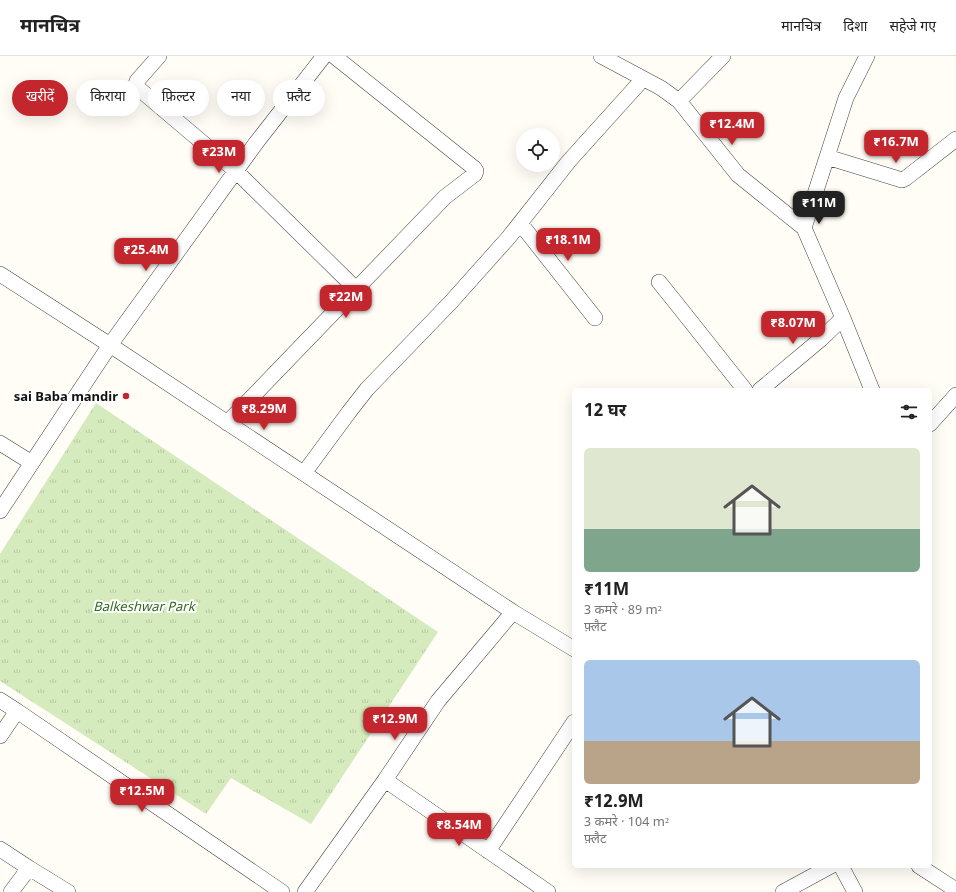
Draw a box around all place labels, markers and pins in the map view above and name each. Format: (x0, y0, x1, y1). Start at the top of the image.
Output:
pin: ₹12.4M (699, 112, 765, 146)
pin: ₹16.7M (863, 130, 929, 164)
pin: ₹23M (195, 140, 243, 174)
pin: ₹11M (795, 191, 843, 225)
pin: ₹18.1M (535, 228, 601, 262)
pin: ₹25.4M (113, 238, 179, 272)
pin: ₹22M (322, 285, 370, 319)
pin: ₹8.07M (760, 311, 826, 345)
place label: sai Baba mandir (14, 389, 118, 406)
marker: sai Baba mandir (121, 391, 131, 401)
pin: ₹8.29M (231, 397, 297, 431)
pin: ₹12.9M (362, 707, 428, 741)
pin: ₹12.5M (109, 779, 175, 813)
pin: ₹8.54M (426, 813, 492, 847)

